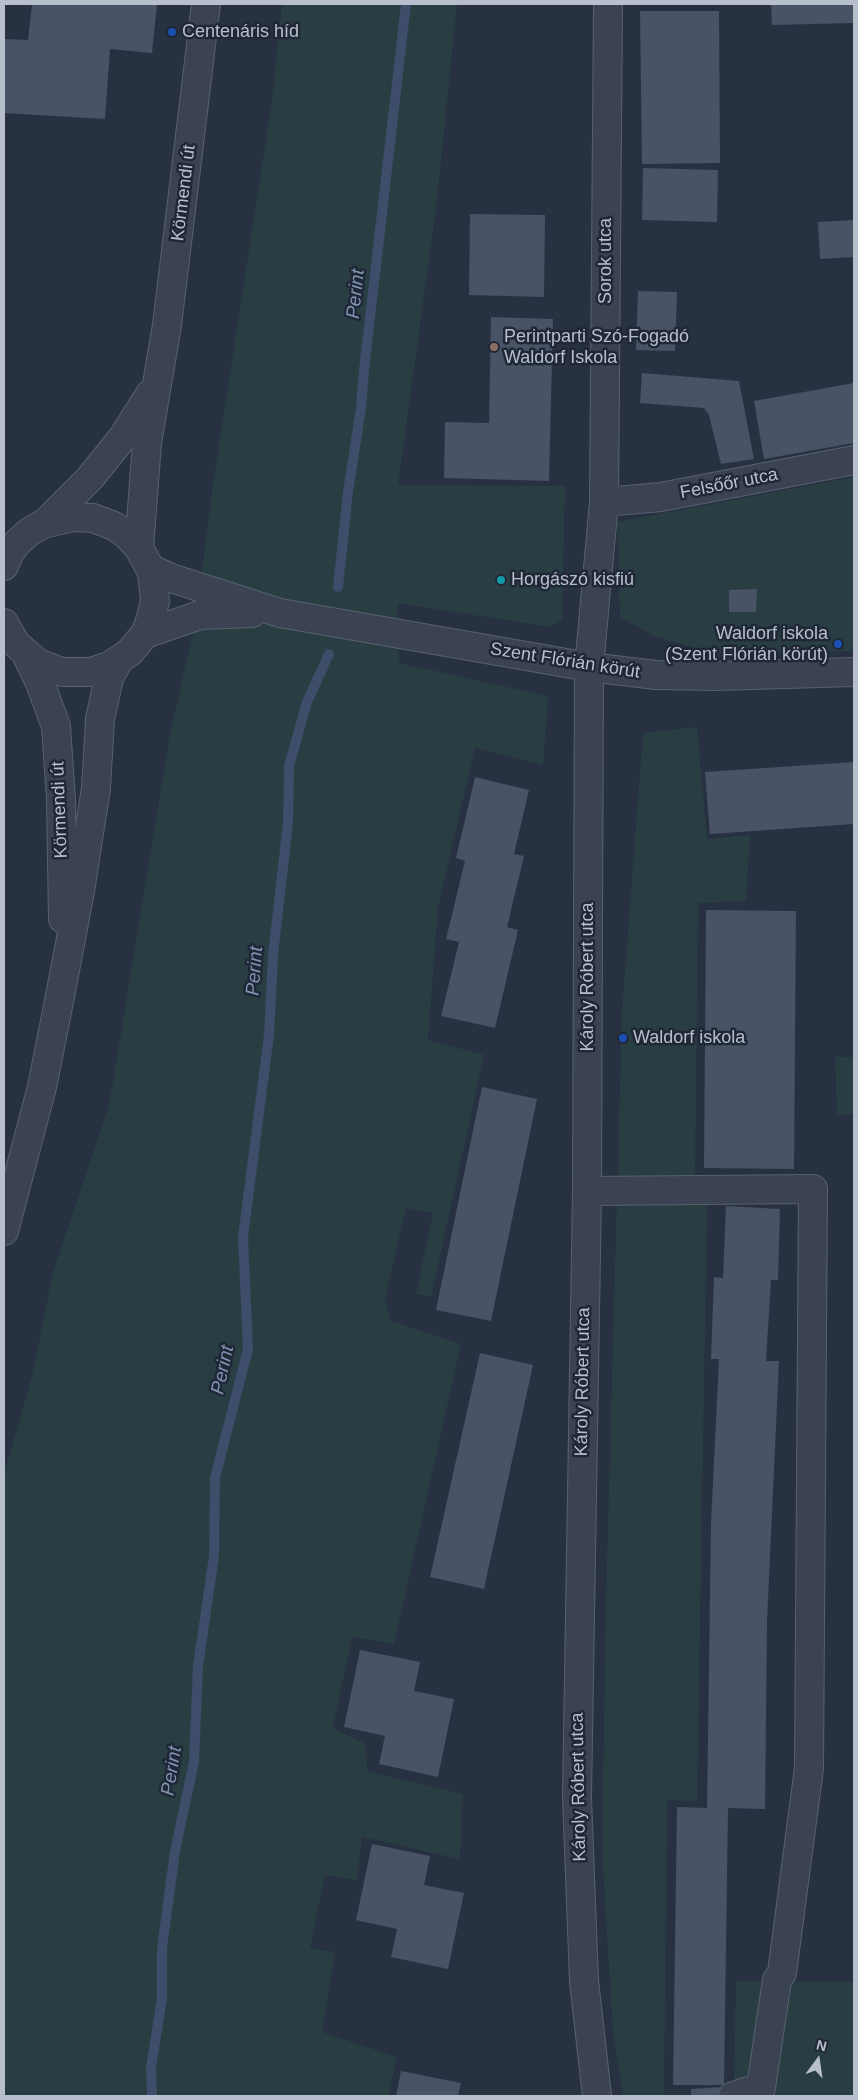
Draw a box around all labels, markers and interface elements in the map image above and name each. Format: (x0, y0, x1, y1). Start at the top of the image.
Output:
place label: Centenáris híd (182, 21, 299, 43)
marker: Centenáris híd (166, 26, 178, 38)
street label: Körmendi út (167, 144, 201, 242)
street label: Sorok utca (595, 218, 617, 304)
water label: Perint (342, 268, 370, 320)
place label: Perintparti Szó-Fogadó Waldorf Iskola (504, 326, 689, 368)
marker: Perintparti Szó-Fogadó Waldorf Iskola (488, 341, 500, 353)
street label: Felsőőr utca (678, 464, 780, 504)
place label: Horgászó kisfiú (511, 569, 634, 591)
marker: Horgászó kisfiú (495, 574, 507, 586)
place label: Waldorf iskola (Szent Flórián körút) (665, 623, 828, 666)
marker: Waldorf iskola (Szent Flórián körút) (832, 638, 844, 650)
street label: Szent Flórián körút (489, 639, 641, 683)
street label: Körmendi út (48, 761, 72, 859)
street label: Károly Róbert utca (577, 902, 599, 1052)
water label: Perint (242, 945, 268, 997)
place label: Waldorf iskola (633, 1027, 745, 1049)
marker: Waldorf iskola (617, 1032, 629, 1044)
street label: Károly Róbert utca (571, 1307, 595, 1457)
water label: Perint (207, 1343, 239, 1397)
street label: Károly Róbert utca (567, 1712, 591, 1862)
water label: Perint (157, 1745, 187, 1797)
north arrow (793, 2035, 843, 2085)
text: N (815, 2036, 828, 2054)

